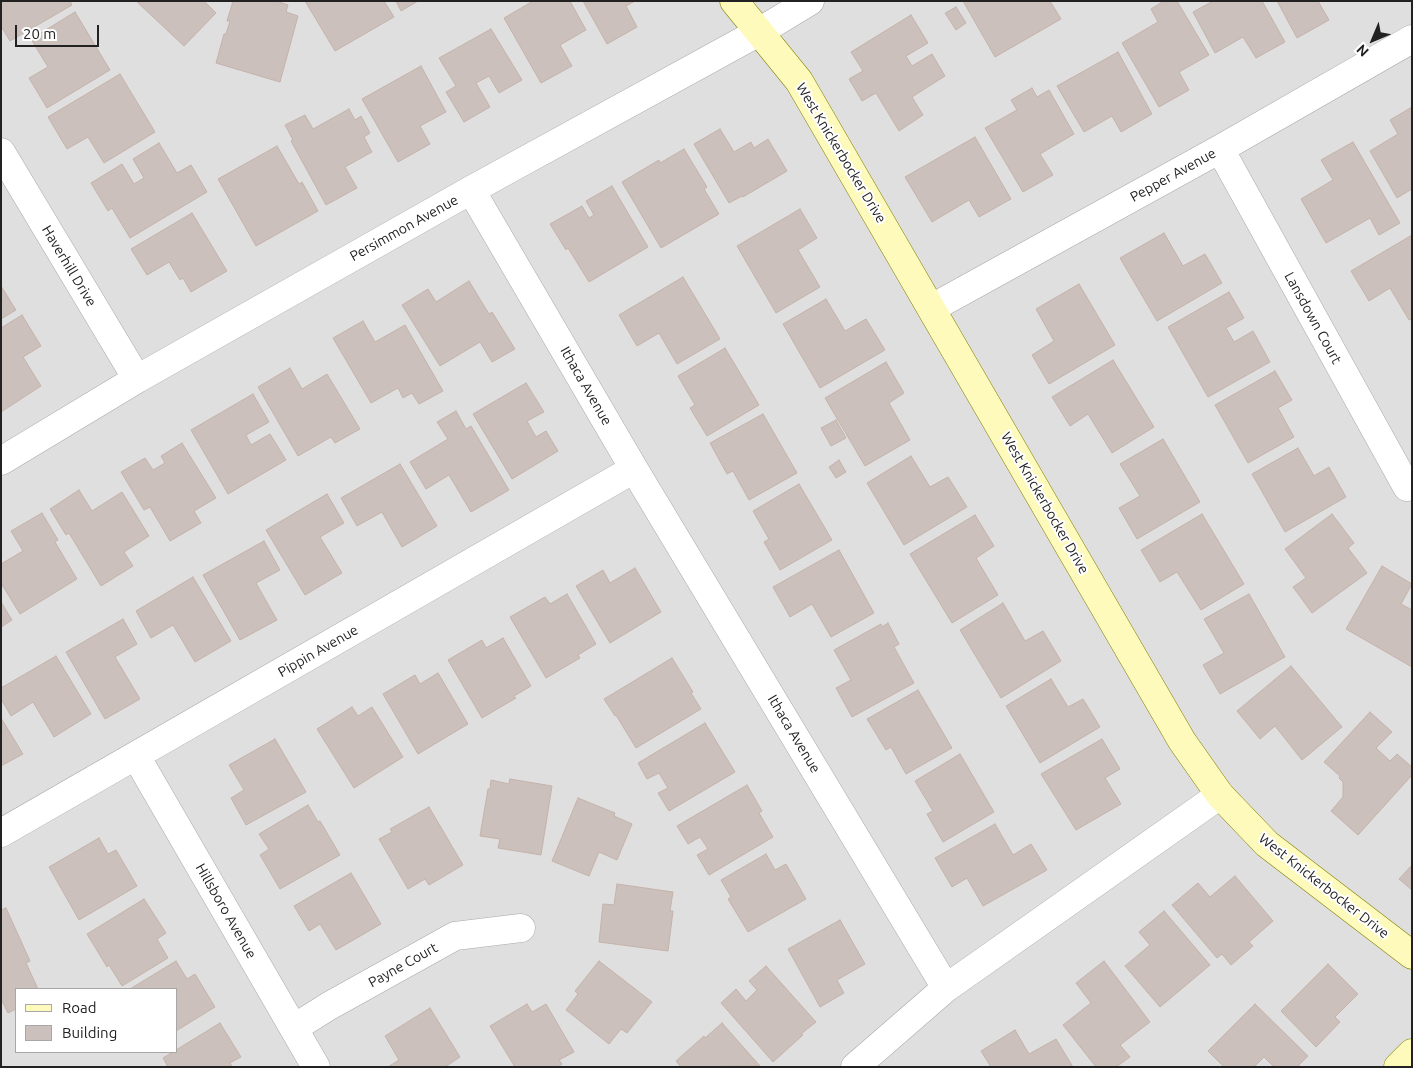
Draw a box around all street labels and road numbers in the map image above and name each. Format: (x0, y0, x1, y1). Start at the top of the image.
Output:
street label: West Knickerbocker Drive (792, 80, 890, 226)
street label: Pepper Avenue (1127, 144, 1219, 206)
street label: Persimmon Avenue (347, 191, 461, 265)
street label: Haverhill Drive (38, 222, 100, 310)
street label: Lansdown Court (1281, 269, 1345, 367)
street label: Ithaca Avenue (557, 344, 615, 428)
street label: West Knickerbocker Drive (998, 429, 1092, 577)
street label: Pippin Avenue (275, 621, 361, 681)
street label: Ithaca Avenue (764, 692, 824, 776)
street label: West Knickerbocker Drive (1256, 830, 1392, 942)
street label: Hillsboro Avenue (192, 861, 260, 961)
street label: Payne Court (365, 939, 441, 991)

